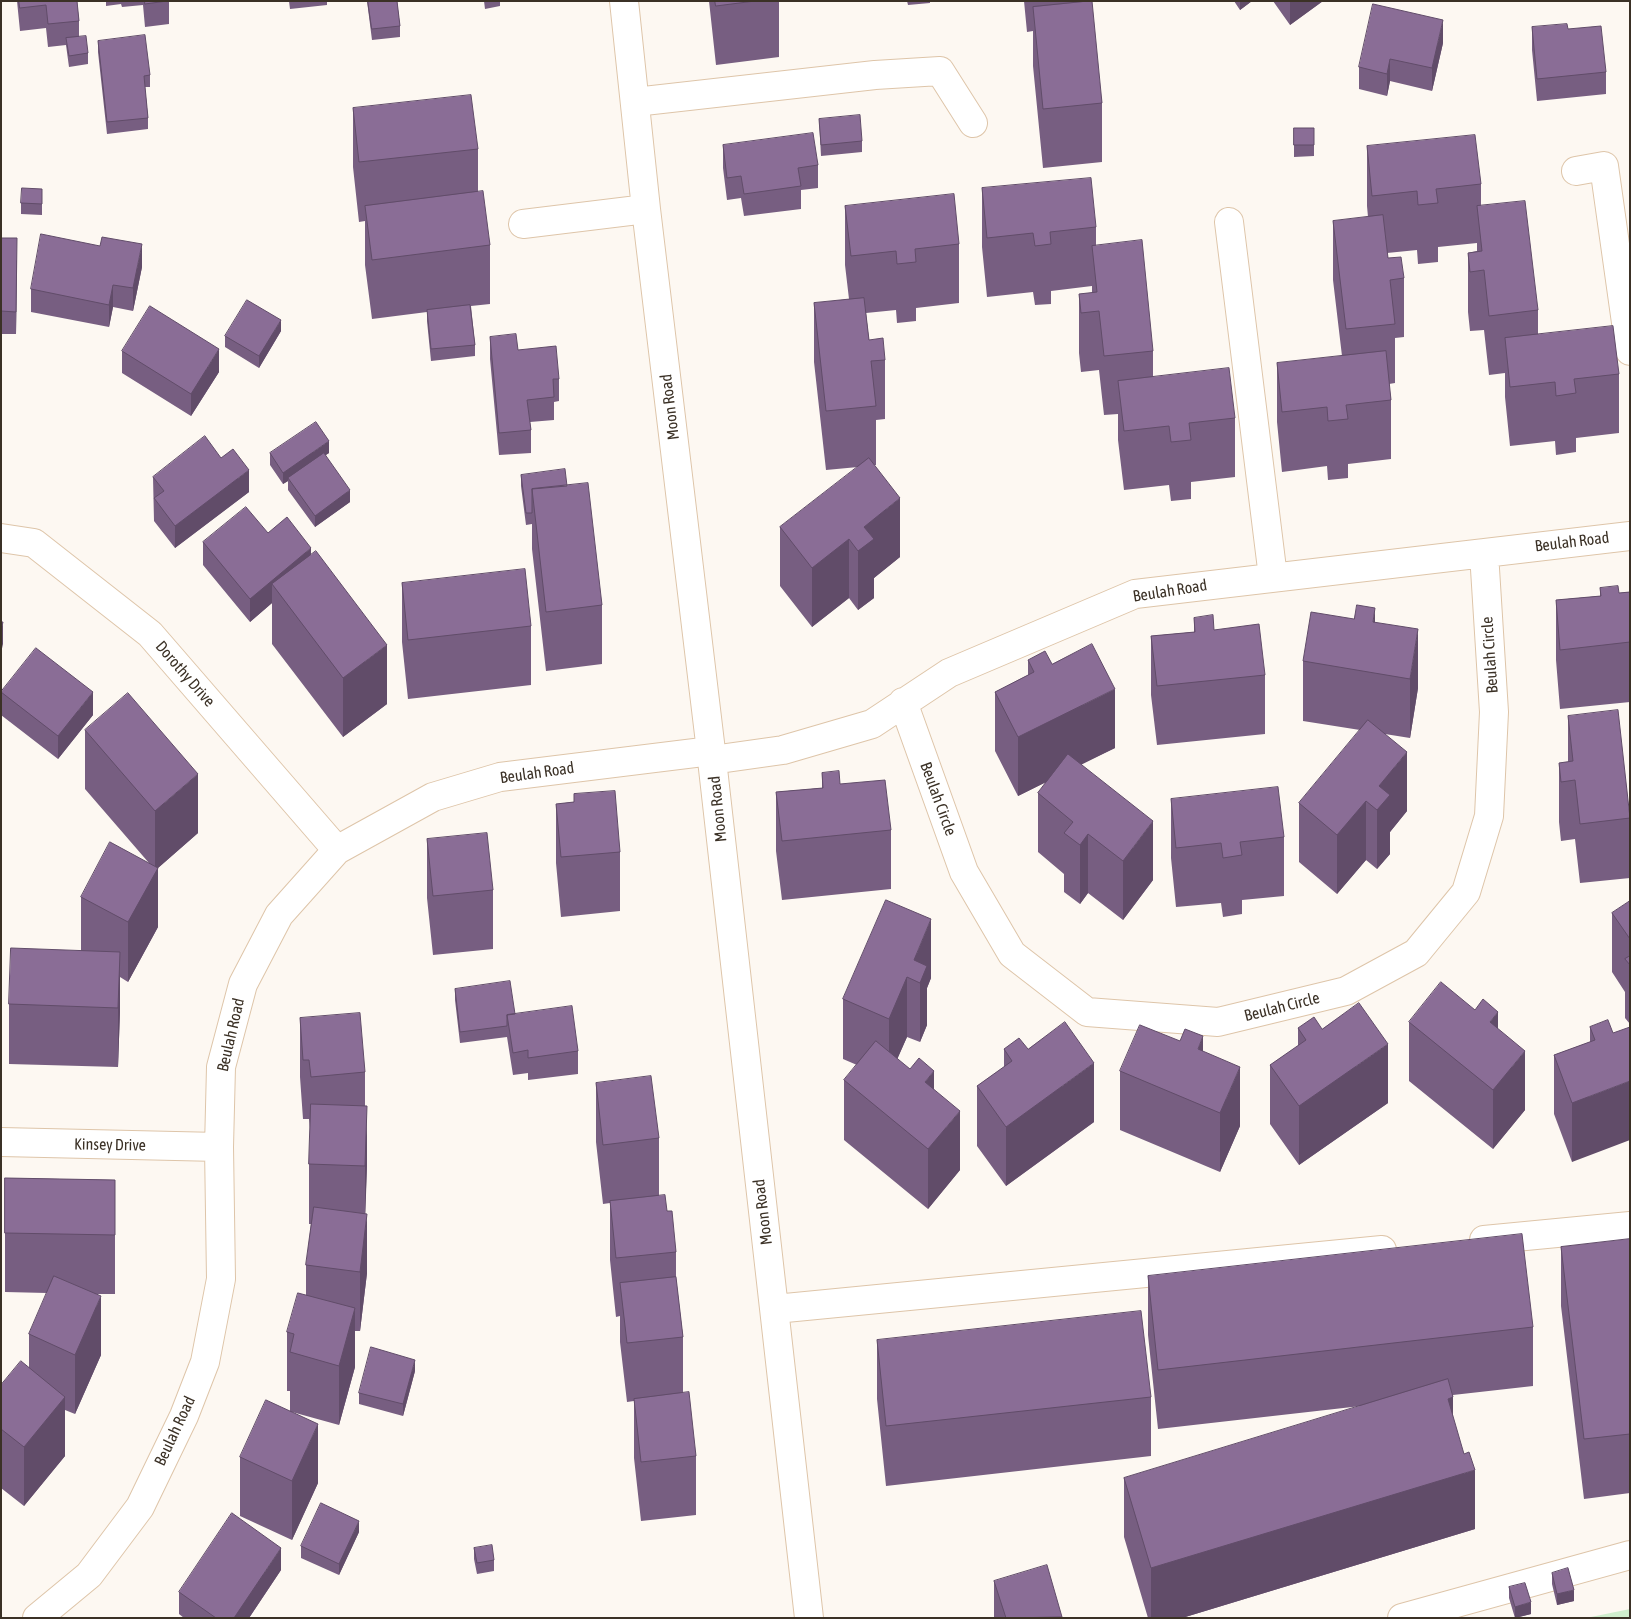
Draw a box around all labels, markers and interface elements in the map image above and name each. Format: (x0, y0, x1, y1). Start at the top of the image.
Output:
street label: Moon Road (656, 373, 684, 441)
street label: Beulah Road (1534, 528, 1610, 556)
street label: Beulah Road (1132, 576, 1208, 606)
street label: Beulah Circle (1478, 616, 1502, 694)
street label: Dorothy Drive (151, 637, 219, 711)
street label: Beulah Road (499, 758, 575, 788)
street label: Beulah Circle (916, 760, 960, 838)
street label: Moon Road (705, 775, 731, 843)
street label: Beulah Circle (1242, 988, 1322, 1026)
street label: Beulah Road (213, 996, 249, 1074)
street label: Kinsey Drive (74, 1135, 146, 1155)
street label: Moon Road (749, 1178, 777, 1246)
street label: Beulah Road (151, 1393, 199, 1469)

